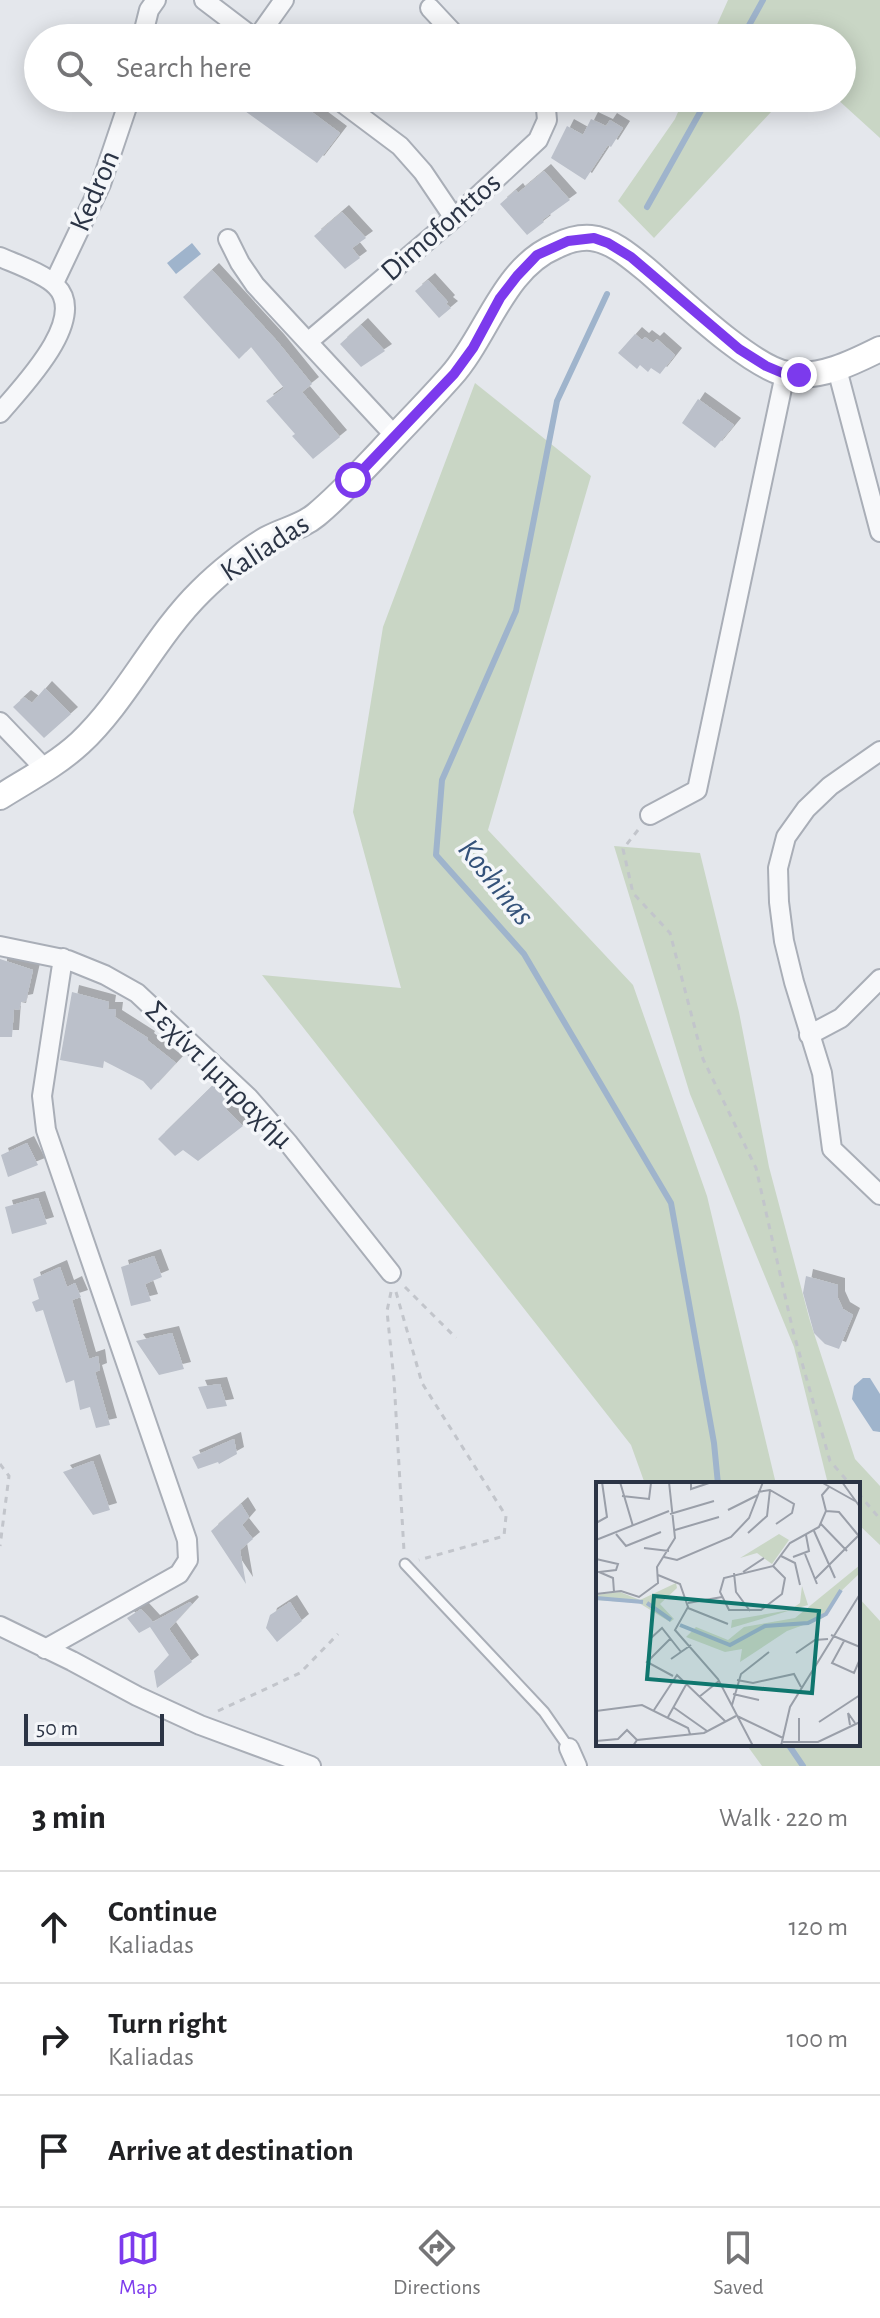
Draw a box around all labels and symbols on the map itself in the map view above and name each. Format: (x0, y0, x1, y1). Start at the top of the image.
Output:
street label: Kedron (65, 146, 125, 236)
street label: Dimofonttos (375, 167, 507, 287)
route end (781, 357, 817, 393)
route start (335, 462, 371, 498)
street label: Kaliadas (215, 508, 315, 588)
water label: Koshinas (452, 833, 540, 931)
street label: Σεχίντ Ιμπραχήμ (139, 995, 299, 1155)
inset map (596, 1482, 860, 1746)
scale bar (24, 1710, 164, 1746)

